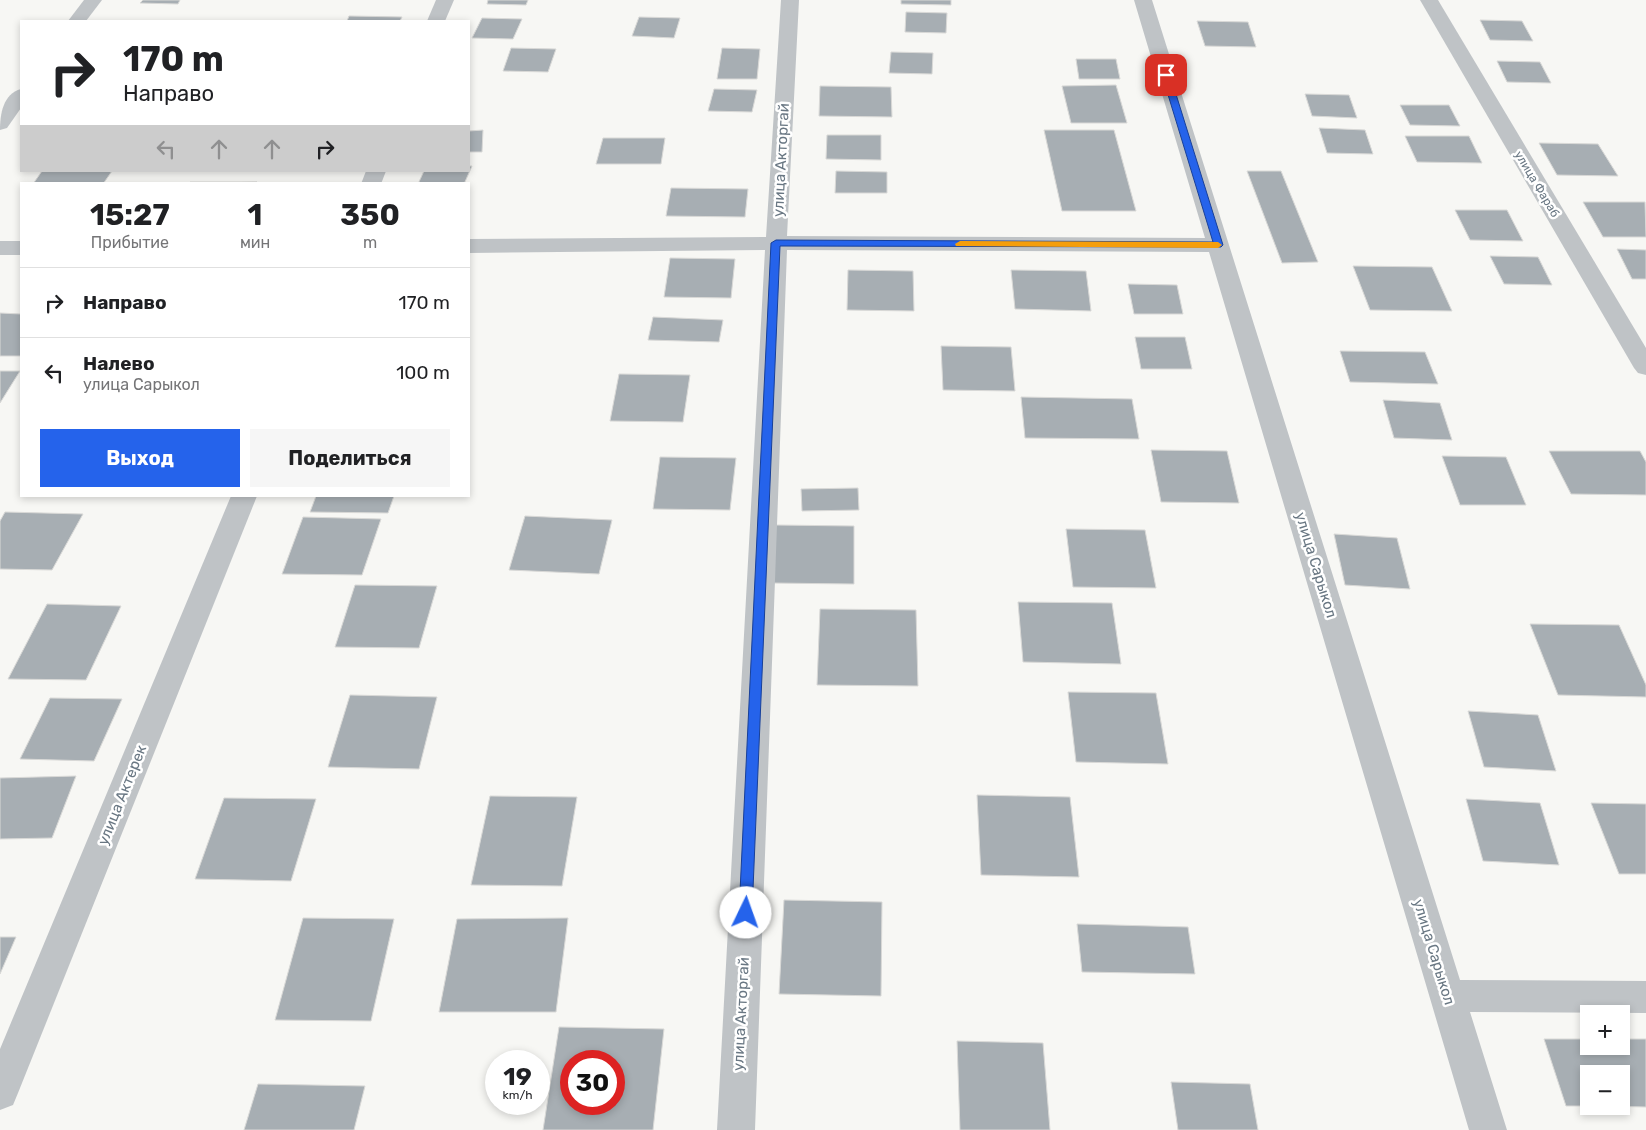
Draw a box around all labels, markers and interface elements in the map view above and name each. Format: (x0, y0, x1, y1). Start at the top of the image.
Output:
text: 170 m (123, 38, 224, 80)
icon: right (40, 40, 105, 105)
pin (1145, 54, 1187, 96)
icon: arrive (1152, 61, 1180, 89)
text: Направо (123, 80, 214, 107)
street label: улица Акторгай (769, 103, 793, 217)
icon: left (152, 135, 180, 163)
icon: ahead (205, 135, 233, 163)
icon: ahead (258, 135, 286, 163)
icon: right (311, 135, 339, 163)
street label: улица Фараб (1512, 148, 1562, 220)
text: 15:27 (90, 197, 170, 233)
text: 1 (248, 197, 263, 233)
text: 350 (340, 197, 400, 233)
text: Прибытие (91, 233, 169, 252)
text: мин (240, 233, 270, 252)
text: m (363, 233, 377, 252)
icon: right (40, 289, 68, 317)
text: Направо (83, 291, 167, 314)
text: 170 m (399, 291, 450, 314)
text: Налево (83, 352, 155, 375)
icon: left (40, 359, 68, 387)
text: 100 m (396, 361, 450, 384)
text: улица Сарыкол (83, 375, 200, 394)
button: Выход (40, 429, 240, 487)
button: Поделиться (250, 429, 450, 487)
street label: улица Сарыкол (1291, 510, 1341, 620)
street label: улица Актерек (94, 742, 150, 848)
position arrow (719, 886, 771, 938)
street label: улица Сарыкол (1409, 897, 1459, 1007)
street label: улица Акторгай (729, 957, 753, 1071)
map controls (1580, 1005, 1630, 1115)
button: + (1580, 1005, 1630, 1055)
speed limit sign: 30 (560, 1050, 625, 1115)
text: 19 (503, 1062, 532, 1091)
button: − (1580, 1065, 1630, 1115)
text: km/h (503, 1088, 532, 1102)

